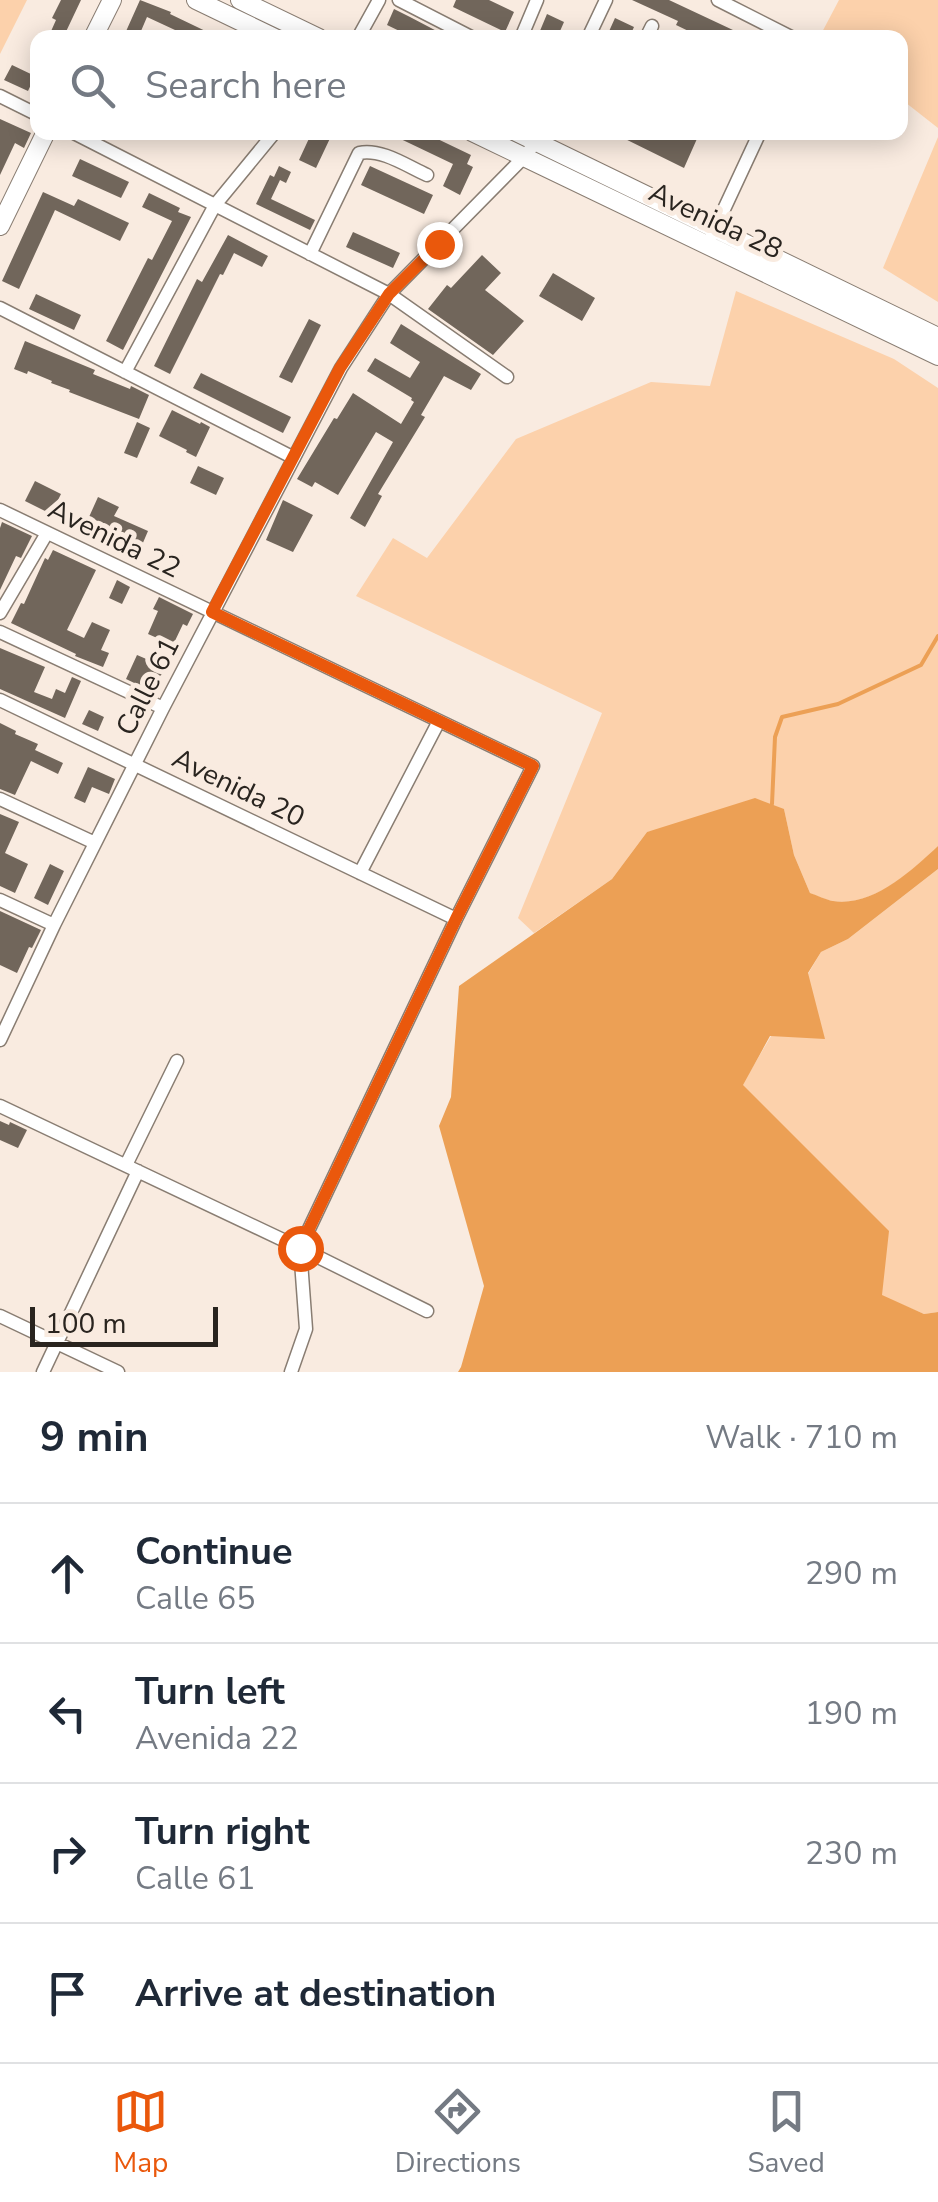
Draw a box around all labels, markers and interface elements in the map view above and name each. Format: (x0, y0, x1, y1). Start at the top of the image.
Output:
search box (30, 30, 908, 140)
icon: search (65, 58, 120, 113)
text: Search here (145, 60, 346, 111)
street label: Avenida 28 (643, 173, 788, 268)
route end (417, 222, 463, 268)
street label: Avenida 22 (42, 490, 187, 587)
street label: Calle 61 (107, 631, 189, 742)
street label: Avenida 20 (166, 739, 311, 836)
route start (278, 1226, 324, 1272)
scale bar (30, 1302, 218, 1346)
text: 100 m (45, 1305, 127, 1343)
text: 9 min (40, 1409, 149, 1466)
text: Walk · 710 m (705, 1416, 898, 1459)
text: Continue (135, 1526, 293, 1577)
icon: ahead (40, 1546, 95, 1601)
text: 290 m (805, 1552, 898, 1595)
text: Calle 65 (135, 1577, 255, 1620)
text: Turn left (135, 1666, 285, 1717)
icon: left (40, 1686, 95, 1741)
text: 190 m (805, 1692, 898, 1735)
text: Avenida 22 (135, 1717, 299, 1760)
text: Turn right (135, 1806, 310, 1857)
icon: right (40, 1826, 95, 1881)
text: 230 m (805, 1832, 898, 1875)
text: Calle 61 (135, 1857, 255, 1900)
icon: arrive (40, 1966, 95, 2021)
text: Arrive at destination (135, 1968, 496, 2019)
tab: Map (113, 2084, 168, 2182)
tab: Directions (395, 2084, 521, 2182)
tab: Saved (747, 2084, 825, 2182)

